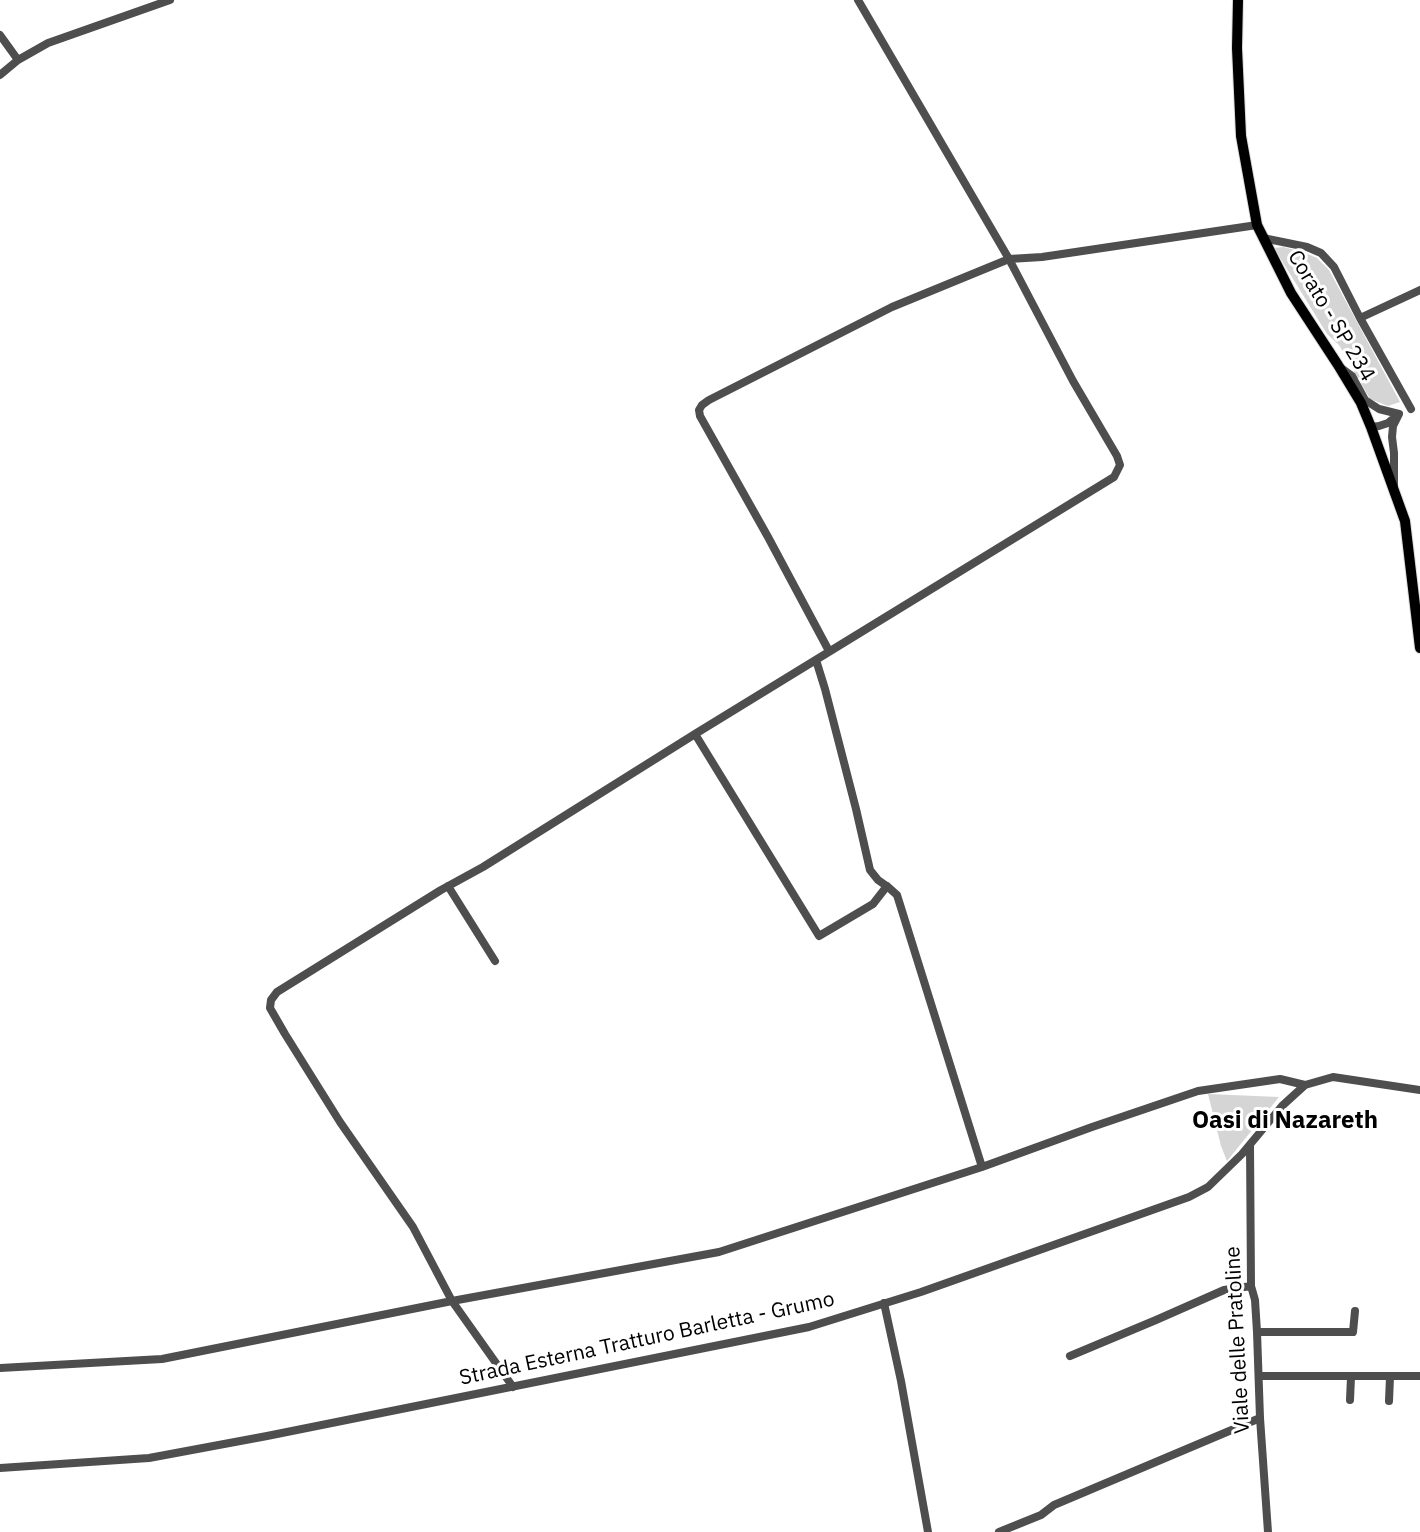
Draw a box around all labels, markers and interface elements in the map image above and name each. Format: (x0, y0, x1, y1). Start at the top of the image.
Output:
street label: Corato - SP 234 (1282, 246, 1380, 386)
district label: Oasi di Nazareth (1192, 1107, 1378, 1135)
street label: Viale delle Pratoline (1221, 1246, 1255, 1434)
street label: Strada Esterna Tratturo Barletta - Grumo (457, 1287, 837, 1391)

